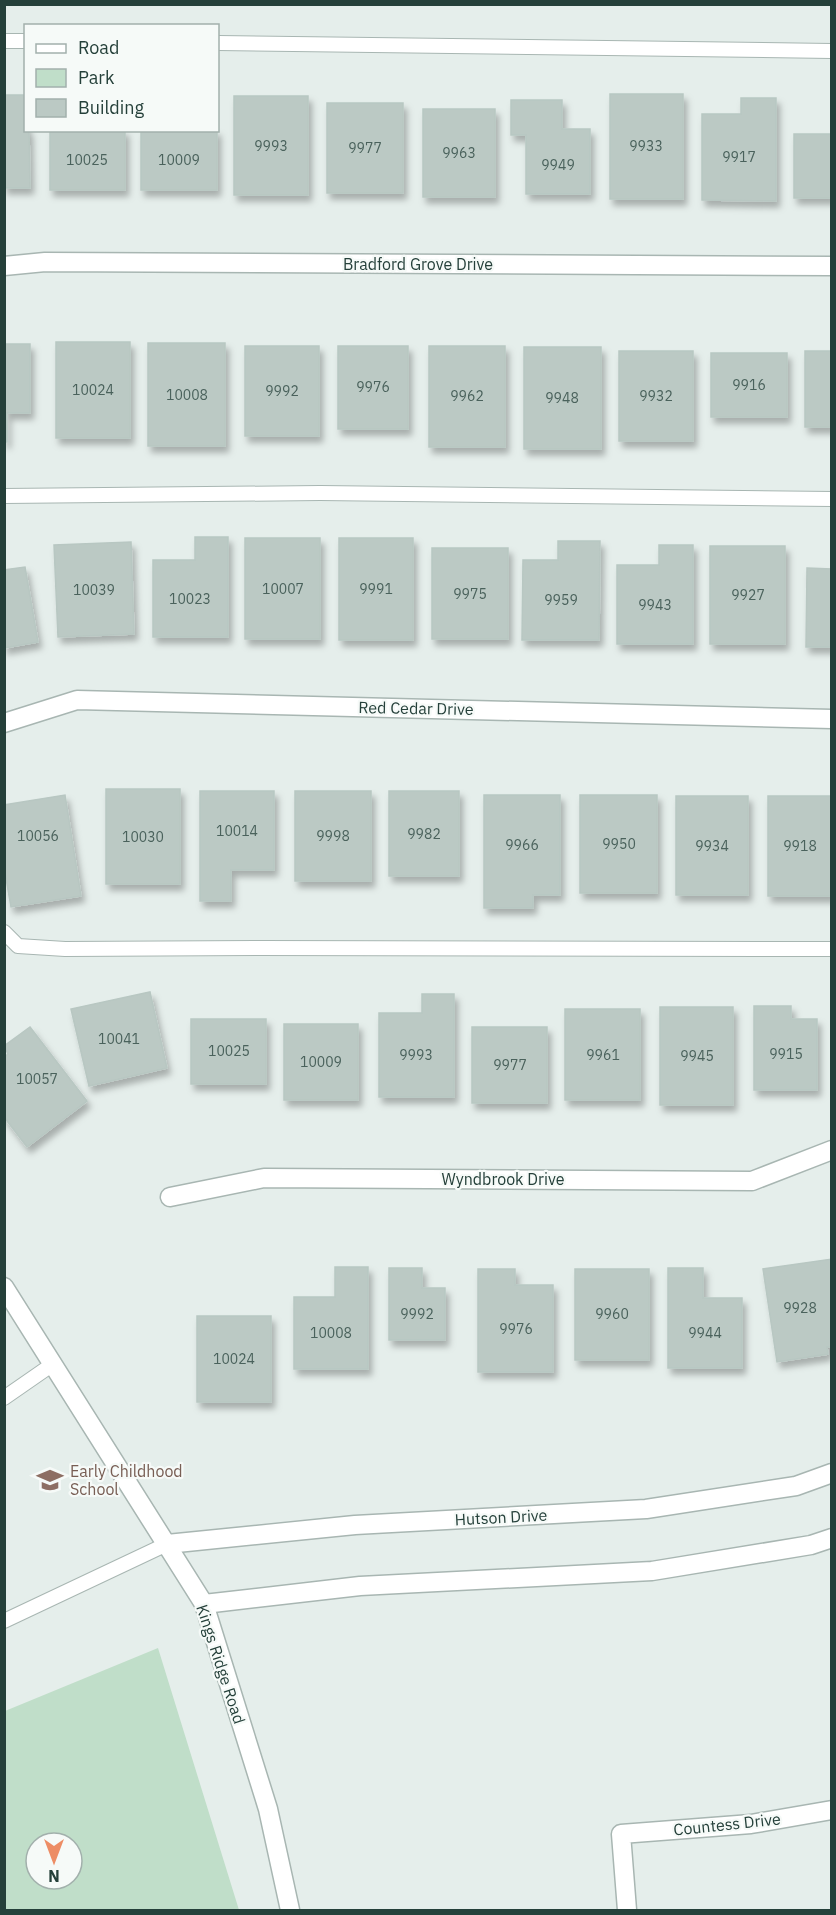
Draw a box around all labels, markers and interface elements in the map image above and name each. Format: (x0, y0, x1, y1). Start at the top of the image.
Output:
legend (24, 24, 219, 132)
text: Road (78, 36, 119, 59)
text: Park (78, 66, 115, 89)
text: Building (78, 96, 145, 119)
house number: 9993 (254, 137, 288, 155)
house number: 9933 (629, 137, 663, 155)
house number: 9977 (348, 139, 382, 157)
house number: 9963 (442, 144, 476, 162)
house number: 9917 (722, 148, 756, 166)
house number: 10025 (66, 151, 108, 169)
house number: 10009 (158, 151, 200, 169)
house number: 9949 (541, 156, 575, 174)
street label: Bradford Grove Drive (343, 254, 493, 274)
house number: 9916 (732, 376, 766, 394)
house number: 9976 (356, 378, 390, 396)
house number: 10024 (72, 381, 114, 399)
house number: 9992 (265, 382, 299, 400)
house number: 10008 (166, 386, 208, 404)
house number: 9962 (450, 387, 484, 405)
house number: 9932 (639, 387, 673, 405)
house number: 9948 (545, 389, 579, 407)
house number: 10007 (262, 580, 304, 598)
house number: 9991 (359, 580, 393, 598)
house number: 10039 (73, 581, 115, 599)
house number: 9975 (453, 585, 487, 603)
house number: 9927 (731, 586, 765, 604)
house number: 10023 (169, 590, 211, 608)
house number: 9959 (544, 591, 578, 609)
house number: 9943 (638, 596, 672, 614)
street label: Red Cedar Drive (358, 697, 474, 719)
house number: 10014 (216, 822, 258, 840)
house number: 9982 (407, 825, 441, 843)
house number: 10056 (17, 827, 59, 845)
house number: 9998 (316, 827, 350, 845)
house number: 10030 (122, 828, 164, 846)
house number: 9950 (602, 835, 636, 853)
house number: 9966 (505, 836, 539, 854)
house number: 9934 (695, 837, 729, 855)
house number: 9918 (783, 837, 817, 855)
house number: 10041 (98, 1030, 140, 1048)
house number: 10025 (208, 1042, 250, 1060)
house number: 9915 (769, 1045, 803, 1063)
house number: 9993 (399, 1046, 433, 1064)
house number: 9961 (586, 1046, 620, 1064)
house number: 9945 (680, 1047, 714, 1065)
house number: 10009 (300, 1053, 342, 1071)
house number: 9977 (493, 1056, 527, 1074)
house number: 10057 (16, 1070, 58, 1088)
street label: Wyndbrook Drive (442, 1169, 565, 1189)
house number: 9928 (783, 1299, 817, 1317)
house number: 9992 (400, 1305, 434, 1323)
house number: 9960 (595, 1305, 629, 1323)
house number: 9976 (499, 1320, 533, 1338)
house number: 10008 (310, 1324, 352, 1342)
house number: 9944 (688, 1324, 722, 1342)
house number: 10024 (213, 1350, 255, 1368)
place label: Early Childhood School (70, 1461, 183, 1499)
school or university icon: Early Childhood School (35, 1465, 65, 1495)
street label: Hutson Drive (454, 1505, 548, 1529)
street label: Kings Ridge Road (192, 1602, 250, 1726)
street label: Countess Drive (672, 1808, 782, 1840)
north arrow (24, 1831, 84, 1891)
text: N (48, 1866, 60, 1886)

